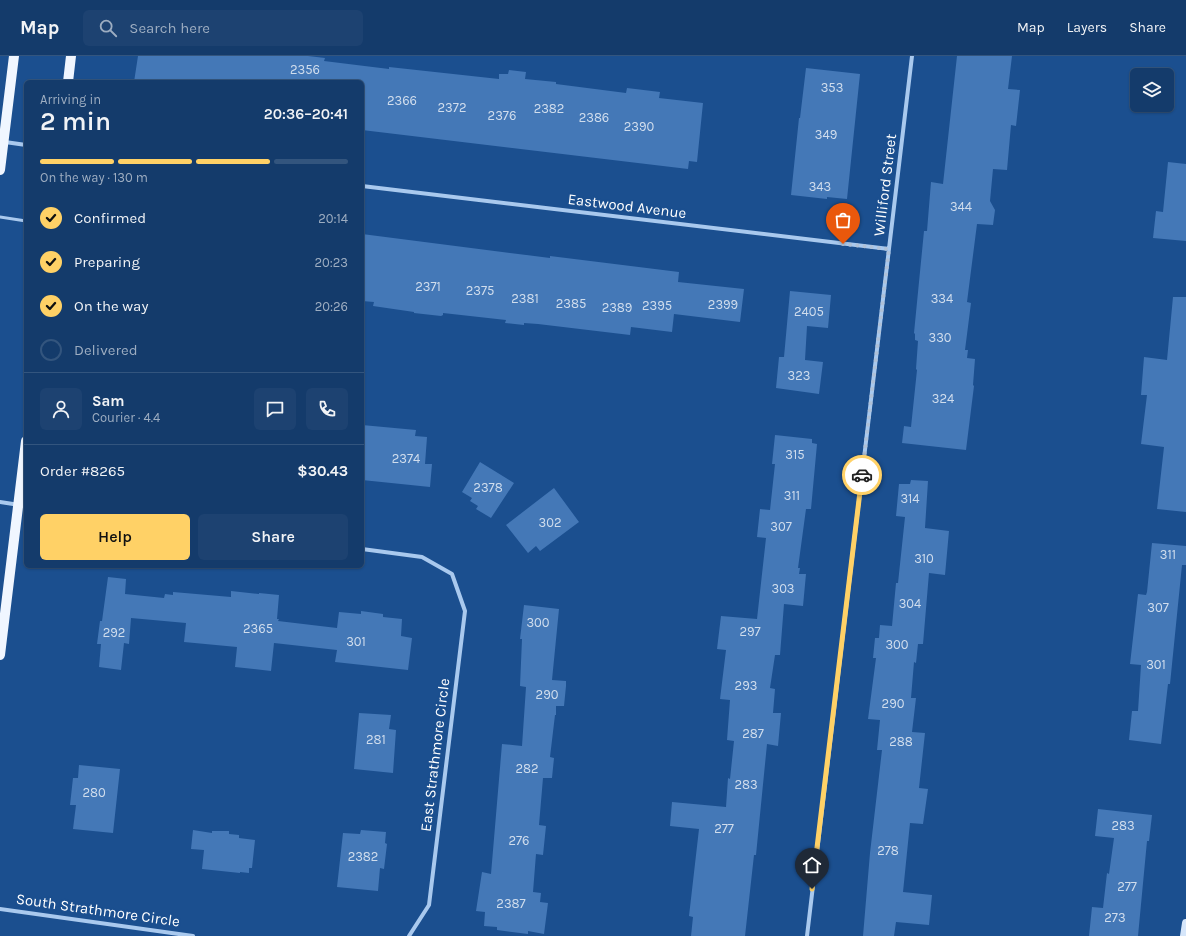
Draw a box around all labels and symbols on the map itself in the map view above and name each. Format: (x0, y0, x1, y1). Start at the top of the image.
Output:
house number: 2356 (290, 62, 320, 77)
house number: 353 (821, 80, 843, 95)
house number: 2366 (387, 93, 417, 108)
house number: 2372 (438, 100, 466, 115)
house number: 2382 (534, 101, 564, 116)
house number: 2376 (488, 108, 516, 123)
house number: 2386 (579, 110, 609, 125)
house number: 2390 (624, 119, 655, 134)
house number: 349 (815, 127, 837, 142)
street label: Williford Street (870, 132, 900, 237)
house number: 343 (809, 179, 831, 194)
street label: Eastwood Avenue (567, 190, 687, 222)
house number: 344 (950, 199, 972, 214)
pin (826, 203, 860, 244)
house number: 2371 (415, 279, 441, 294)
house number: 2375 (466, 283, 494, 298)
house number: 2381 (511, 291, 539, 306)
house number: 334 (931, 291, 953, 306)
house number: 2385 (556, 296, 586, 311)
house number: 2399 (708, 297, 738, 312)
house number: 2395 (642, 298, 672, 313)
house number: 2389 (602, 300, 632, 315)
house number: 2405 (794, 304, 824, 319)
house number: 330 (928, 330, 952, 345)
house number: 323 (788, 368, 810, 383)
house number: 324 (932, 391, 954, 406)
house number: 315 (785, 447, 805, 462)
house number: 2374 (392, 451, 420, 466)
courier (842, 455, 882, 495)
house number: 2378 (473, 480, 503, 495)
house number: 311 (784, 488, 800, 503)
house number: 314 (900, 491, 920, 506)
house number: 302 (539, 515, 561, 530)
house number: 307 (770, 519, 792, 534)
house number: 311 (1160, 547, 1176, 562)
house number: 310 (914, 551, 934, 566)
house number: 303 (771, 581, 795, 596)
house number: 304 (899, 596, 921, 611)
house number: 307 (1147, 600, 1169, 615)
house number: 300 (526, 615, 550, 630)
house number: 2365 (243, 621, 273, 636)
house number: 297 (739, 624, 761, 639)
house number: 292 (103, 625, 125, 640)
house number: 301 (346, 634, 366, 649)
house number: 300 (885, 637, 909, 652)
house number: 301 (1146, 657, 1166, 672)
street label: East Strathmore Circle (417, 677, 453, 833)
house number: 293 (735, 678, 757, 693)
house number: 290 (536, 687, 559, 702)
house number: 290 (882, 696, 905, 711)
house number: 287 (742, 726, 764, 741)
house number: 281 (366, 732, 386, 747)
house number: 288 (889, 734, 913, 749)
house number: 282 (515, 761, 539, 776)
house number: 283 (734, 777, 758, 792)
house number: 280 (82, 785, 106, 800)
house number: 283 (1111, 818, 1135, 833)
house number: 277 (714, 821, 734, 836)
house number: 276 (508, 833, 530, 848)
house number: 278 (877, 843, 899, 858)
pin (795, 848, 829, 889)
house number: 2382 (348, 849, 378, 864)
house number: 277 (1117, 879, 1137, 894)
street label: South Strathmore Circle (15, 890, 181, 930)
house number: 2387 (496, 896, 526, 911)
house number: 273 (1104, 910, 1126, 925)

